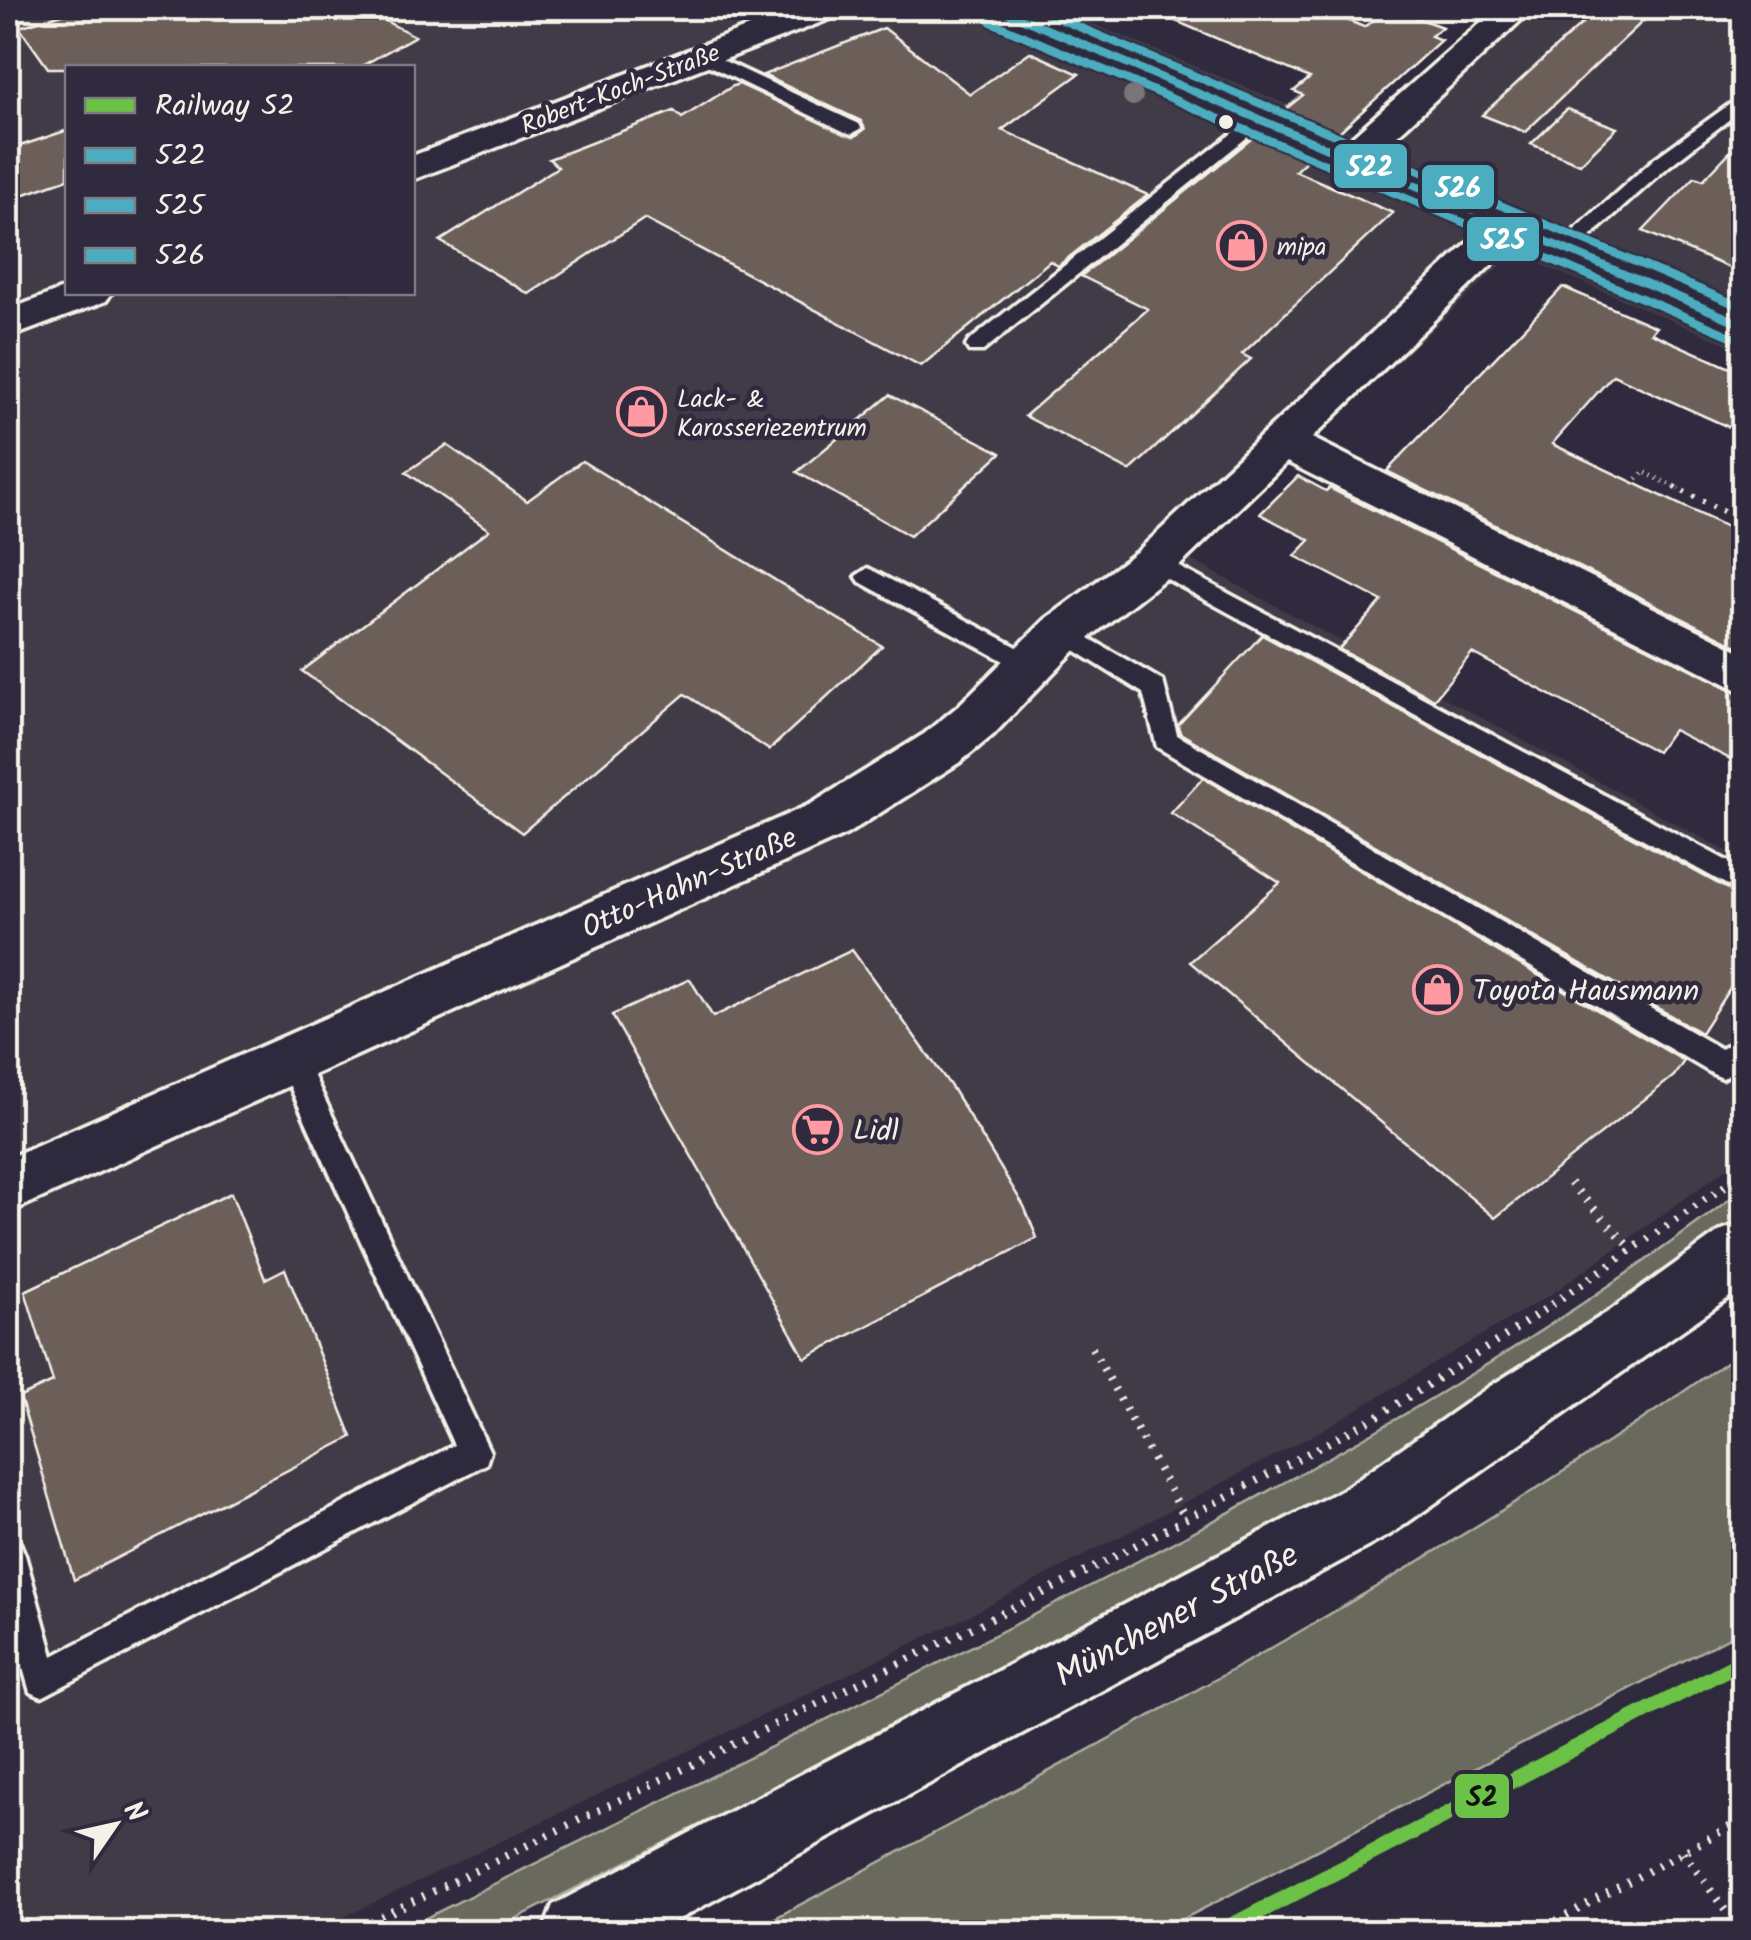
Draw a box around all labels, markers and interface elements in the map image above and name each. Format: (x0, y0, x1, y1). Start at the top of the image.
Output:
street label: Robert-Koch-Straße (515, 33, 726, 146)
legend (65, 65, 415, 295)
text: Railway S2 (155, 83, 295, 131)
unlabelled marker (1216, 112, 1236, 132)
text: 522 (155, 133, 206, 181)
line badge: 522 (1332, 142, 1409, 190)
text: 522 (1346, 146, 1393, 191)
line badge: 526 (1420, 163, 1496, 211)
text: 526 (1434, 167, 1481, 212)
text: 525 (155, 183, 207, 231)
line badge: 525 (1465, 215, 1541, 263)
text: 525 (1480, 219, 1528, 264)
shop icon: mipa (1216, 220, 1268, 272)
place label: mipa (1277, 228, 1327, 268)
text: 526 (155, 233, 205, 281)
place label: Lack- & Karosseriezentrum (677, 380, 867, 449)
shop icon: Lack- & Karosseriezentrum (616, 386, 668, 438)
street label: Otto-Hahn-Straße (574, 815, 805, 953)
shop icon: Toyota Hausmann (1412, 964, 1464, 1016)
place label: Toyota Hausmann (1473, 968, 1699, 1016)
supermarket icon: Lidl (792, 1104, 844, 1156)
place label: Lidl (853, 1108, 899, 1156)
street label: Münchener Straße (1045, 1529, 1310, 1705)
line badge: S2 (1453, 1772, 1511, 1820)
north arrow (65, 1775, 165, 1875)
text: S2 (1466, 1776, 1498, 1821)
text: N (110, 1793, 157, 1833)

